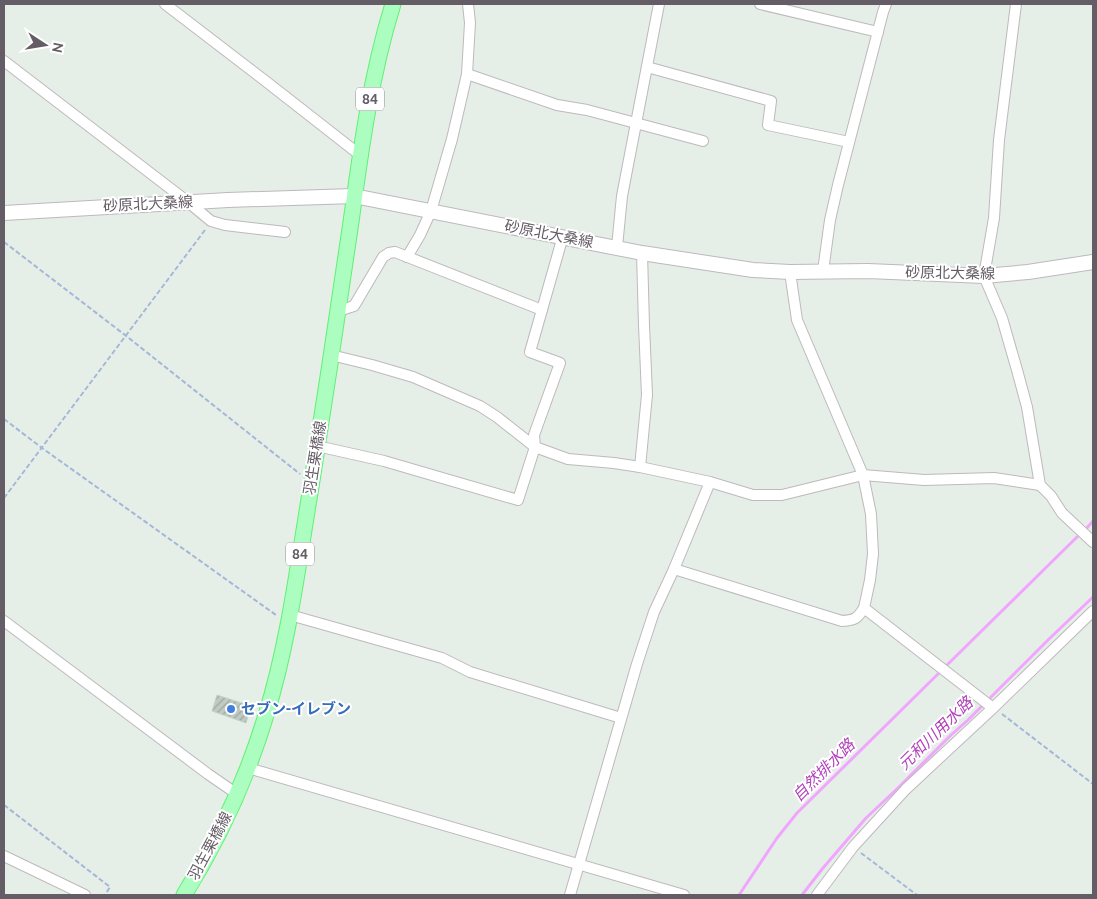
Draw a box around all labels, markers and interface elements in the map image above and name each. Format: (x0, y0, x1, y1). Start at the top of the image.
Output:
north arrow (20, 20, 70, 70)
text: N (49, 41, 67, 54)
road number: 84 (356, 88, 384, 110)
street label: 砂原北大桑線 (103, 193, 193, 214)
street label: 砂原北大桑線 (503, 217, 595, 250)
street label: 砂原北大桑線 (905, 263, 995, 282)
street label: 羽生栗橋線 (300, 420, 329, 496)
road number: 84 (286, 542, 314, 566)
water label: 元和川用水路 (894, 692, 977, 773)
place label: セブン-イレブン (241, 700, 351, 717)
marker: セブン-イレブン (225, 703, 237, 715)
water label: 自然排水路 (788, 734, 859, 805)
street label: 羽生栗橋線 (184, 809, 235, 883)

